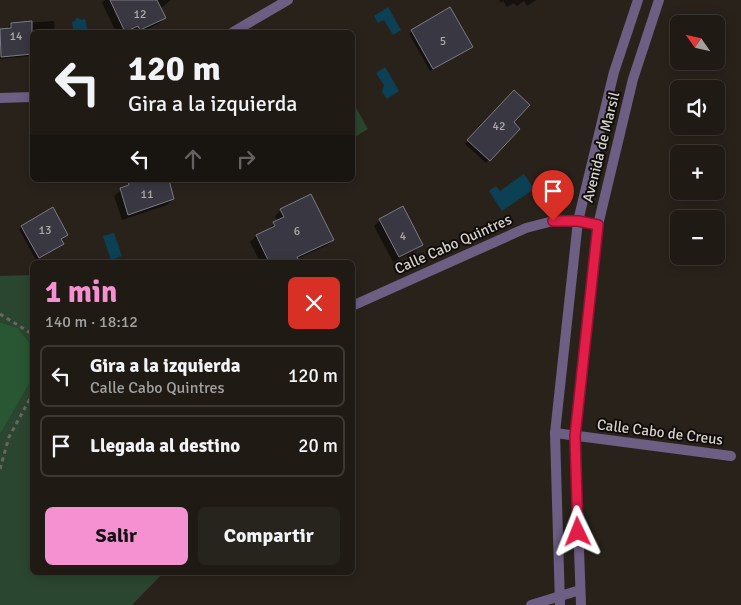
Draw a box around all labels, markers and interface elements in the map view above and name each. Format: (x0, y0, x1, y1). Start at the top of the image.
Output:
house number: 12 (134, 7, 146, 22)
north arrow (670, 15, 725, 70)
map controls (670, 15, 725, 265)
house number: 14 (10, 29, 23, 44)
house number: 5 (440, 34, 446, 49)
text: 120 m (128, 47, 221, 90)
icon: left (45, 50, 110, 115)
button: sound (670, 80, 725, 135)
text: Gira a la izquierda (128, 90, 297, 117)
street label: Avenida de Marsil (579, 90, 623, 204)
house number: 42 (493, 119, 505, 134)
icon: left (126, 145, 154, 173)
icon: ahead (179, 145, 207, 173)
icon: right (232, 145, 260, 173)
button: + (670, 145, 725, 200)
pin (532, 170, 574, 221)
icon: arrive (539, 177, 567, 205)
house number: 11 (141, 187, 153, 202)
street label: Calle Cabo Quintres (392, 210, 515, 278)
button: − (670, 210, 725, 265)
house number: 13 (39, 223, 51, 238)
house number: 6 (294, 224, 300, 239)
house number: 4 (400, 229, 407, 244)
text: 1 min (45, 274, 117, 311)
button: close (288, 277, 340, 329)
text: 140 m · 18:12 (45, 312, 138, 332)
text: Gira a la izquierda (90, 354, 240, 378)
icon: left (47, 362, 75, 390)
text: 120 m (288, 364, 338, 388)
text: Calle Cabo Quintres (90, 378, 225, 398)
street label: Calle Cabo de Creus (596, 415, 724, 449)
icon: arrive (47, 432, 75, 460)
text: Llegada al destino (90, 434, 240, 458)
text: 20 m (298, 434, 338, 458)
position arrow (551, 505, 603, 557)
button: Salir (45, 507, 188, 565)
button: Compartir (198, 507, 340, 565)

